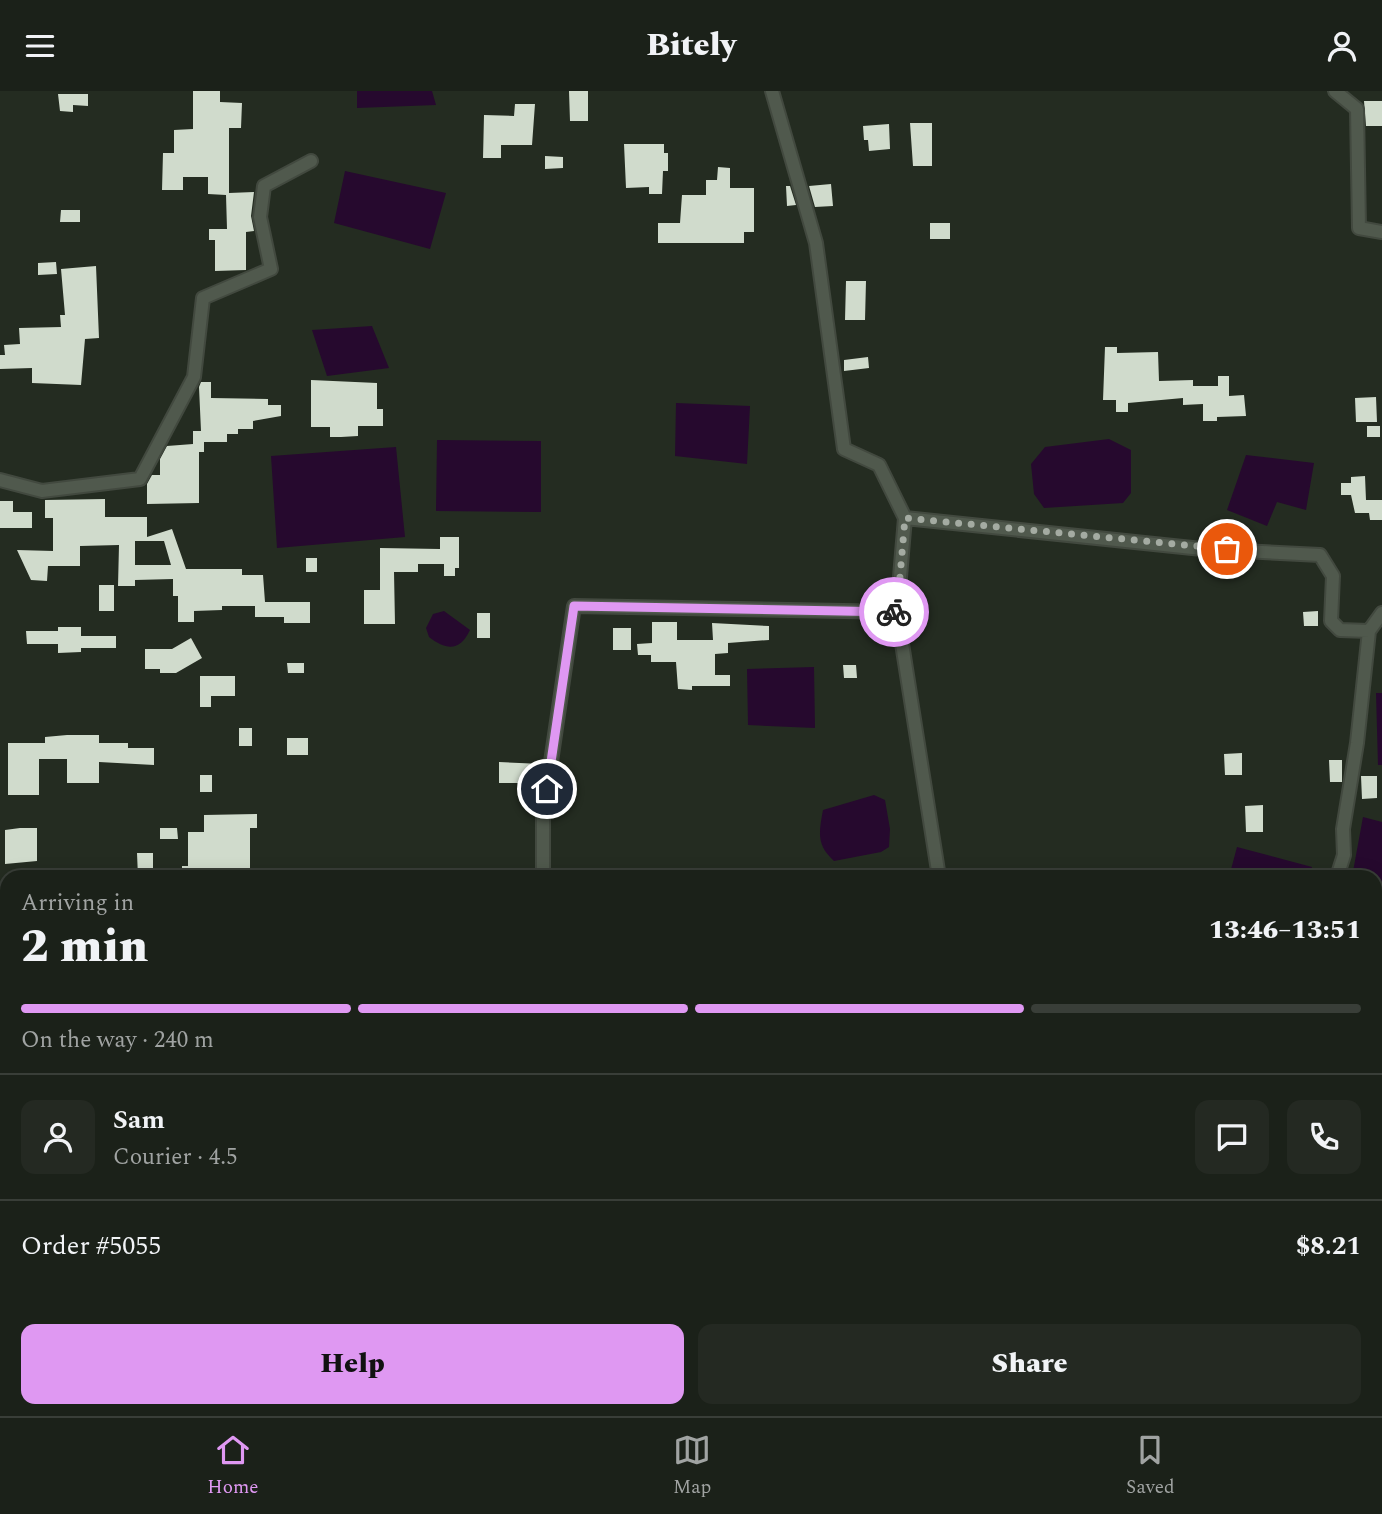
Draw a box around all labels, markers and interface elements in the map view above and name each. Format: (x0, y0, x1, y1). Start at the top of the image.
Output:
text: Bitely (646, 21, 736, 70)
icon: menu (21, 27, 59, 65)
icon: person (1323, 27, 1361, 65)
pin (1197, 519, 1257, 579)
icon: bag (1208, 530, 1246, 568)
courier (859, 577, 929, 647)
icon: bike (875, 593, 913, 631)
pin (517, 759, 577, 819)
icon: home (528, 770, 566, 808)
text: Arriving in (21, 886, 134, 921)
text: 13:46–13:51 (1209, 910, 1361, 950)
text: 2 min (21, 912, 148, 982)
text: On the way · 240 m (21, 1023, 214, 1058)
button: person (21, 1100, 95, 1174)
text: Sam (113, 1100, 165, 1140)
button: chat (1195, 1100, 1269, 1174)
button: phone (1287, 1100, 1361, 1174)
text: Courier · 4.5 (113, 1140, 238, 1175)
text: Order #5055 (21, 1226, 161, 1266)
text: $8.21 (1296, 1226, 1361, 1266)
button: Help (21, 1324, 684, 1404)
button: Share (698, 1324, 1361, 1404)
tab: Home (207, 1431, 258, 1502)
tab: Map (673, 1431, 711, 1502)
tab: Saved (1126, 1431, 1175, 1502)

